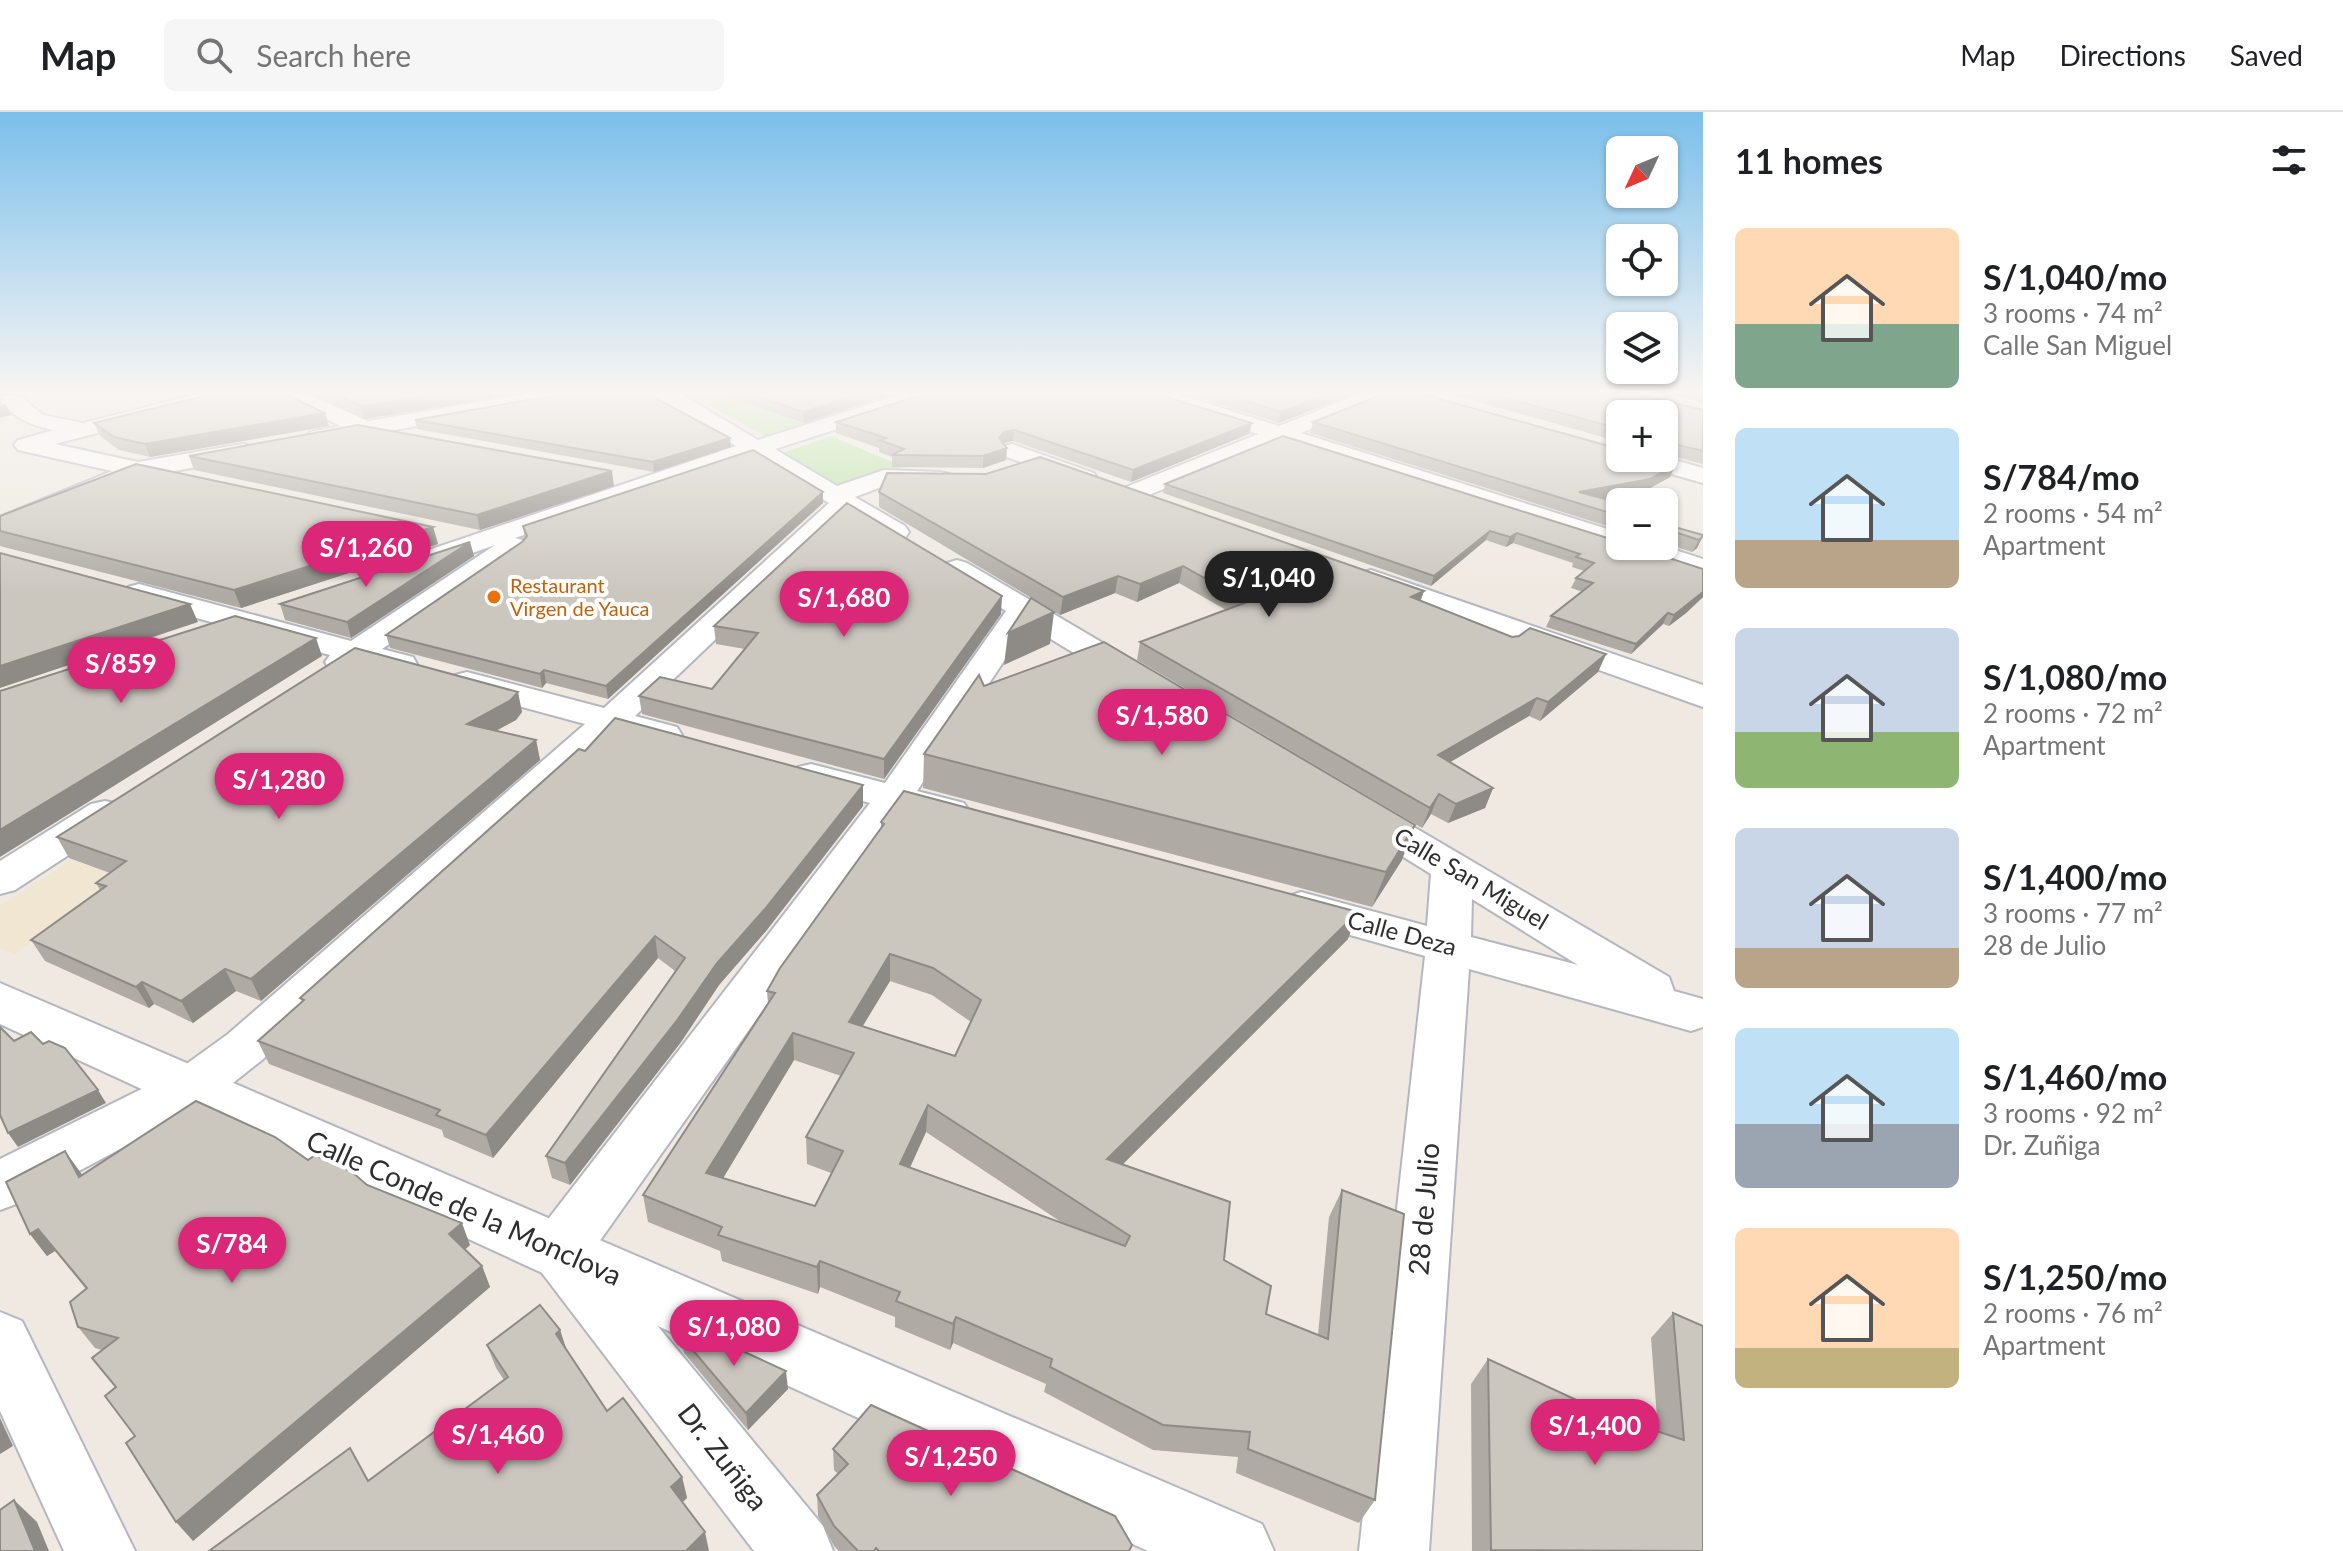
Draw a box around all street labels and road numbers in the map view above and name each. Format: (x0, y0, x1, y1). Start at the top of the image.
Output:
street label: Calle San Miguel (1390, 820, 1554, 935)
street label: Calle Deza (1345, 904, 1460, 961)
street label: Calle Conde de la Monclova (302, 1122, 627, 1292)
street label: 28 de Julio (1400, 1141, 1446, 1277)
street label: Dr. Zuñiga (671, 1396, 776, 1517)

